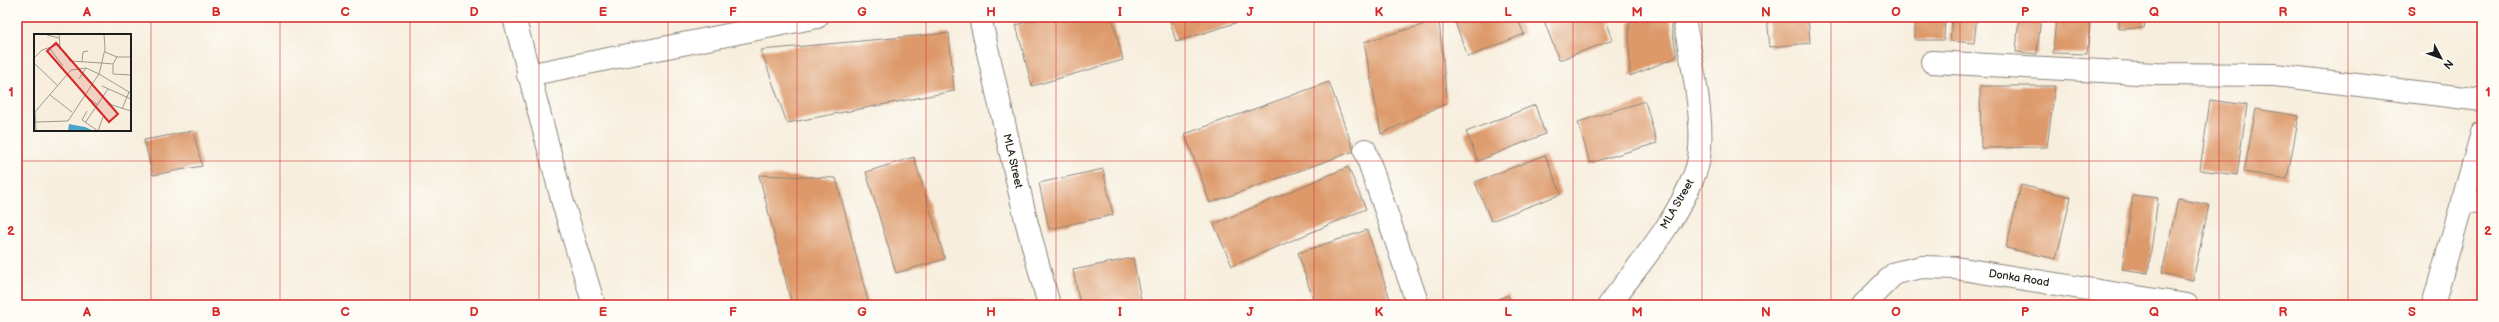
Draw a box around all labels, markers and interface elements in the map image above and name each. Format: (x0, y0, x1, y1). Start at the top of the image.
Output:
text: A (82, 4, 91, 20)
text: B (211, 4, 221, 20)
text: C (340, 4, 350, 20)
text: D (469, 4, 479, 20)
text: E (599, 4, 608, 20)
text: F (729, 4, 737, 20)
text: G (857, 4, 867, 20)
text: H (986, 4, 996, 20)
text: I (1118, 4, 1122, 20)
text: J (1246, 4, 1254, 20)
text: K (1375, 4, 1384, 20)
text: L (1504, 4, 1512, 20)
text: M (1631, 4, 1643, 20)
text: N (1761, 4, 1771, 20)
text: O (1891, 4, 1901, 20)
text: P (2021, 4, 2030, 20)
text: Q (2149, 4, 2159, 20)
text: R (2279, 4, 2288, 20)
text: S (2408, 4, 2416, 20)
inset map (34, 34, 131, 131)
north arrow (2421, 38, 2461, 78)
text: N (2441, 57, 2456, 72)
text: 1 (8, 84, 14, 100)
text: 1 (2485, 84, 2491, 100)
street label: MLA Street (1000, 132, 1026, 190)
street label: MLA Street (1657, 176, 1697, 231)
text: 2 (7, 223, 15, 239)
text: 2 (2484, 223, 2492, 239)
street label: Donka Road (1988, 267, 2050, 289)
text: A (82, 304, 91, 320)
text: B (211, 304, 221, 320)
text: C (340, 304, 350, 320)
text: D (469, 304, 479, 320)
text: E (599, 304, 608, 320)
text: F (729, 304, 737, 320)
text: G (857, 304, 867, 320)
text: H (986, 304, 996, 320)
text: I (1118, 304, 1122, 320)
text: J (1246, 304, 1254, 320)
text: K (1375, 304, 1384, 320)
text: L (1504, 304, 1512, 320)
text: M (1631, 304, 1643, 320)
text: N (1761, 304, 1771, 320)
text: O (1891, 304, 1901, 320)
text: P (2021, 304, 2030, 320)
text: Q (2149, 304, 2159, 320)
text: R (2279, 304, 2288, 320)
text: S (2408, 304, 2416, 320)

